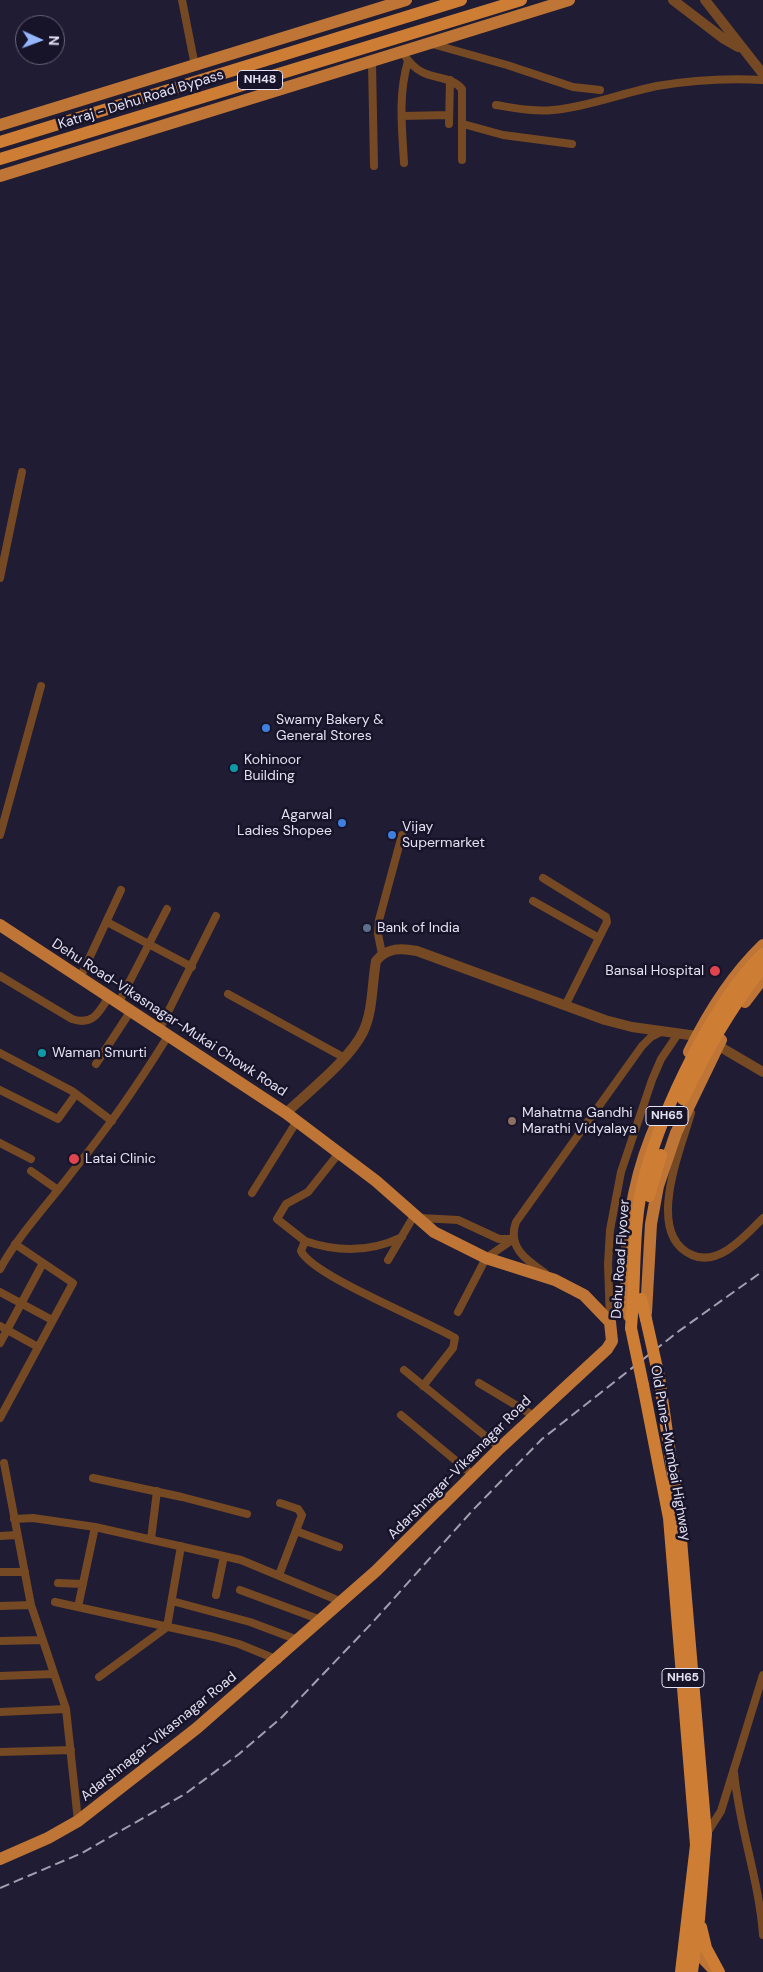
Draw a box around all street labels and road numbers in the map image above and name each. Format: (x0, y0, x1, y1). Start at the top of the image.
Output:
street label: Katraj - Dehu Road Bypass (56, 67, 226, 133)
road number: NH48 (238, 70, 282, 90)
street label: Dehu Road-Vikasnagar-Mukai Chowk Road (48, 936, 290, 1100)
road number: NH65 (646, 1106, 688, 1126)
street label: Dehu Road Flyover (608, 1199, 634, 1319)
street label: Old Pune–Mumbai Highway (646, 1364, 694, 1542)
street label: Adarshnagar-Vikasnagar Road (385, 1393, 535, 1543)
street label: Adarshnagar-Vikasnagar Road (78, 1669, 240, 1805)
road number: NH65 (662, 1669, 704, 1688)

